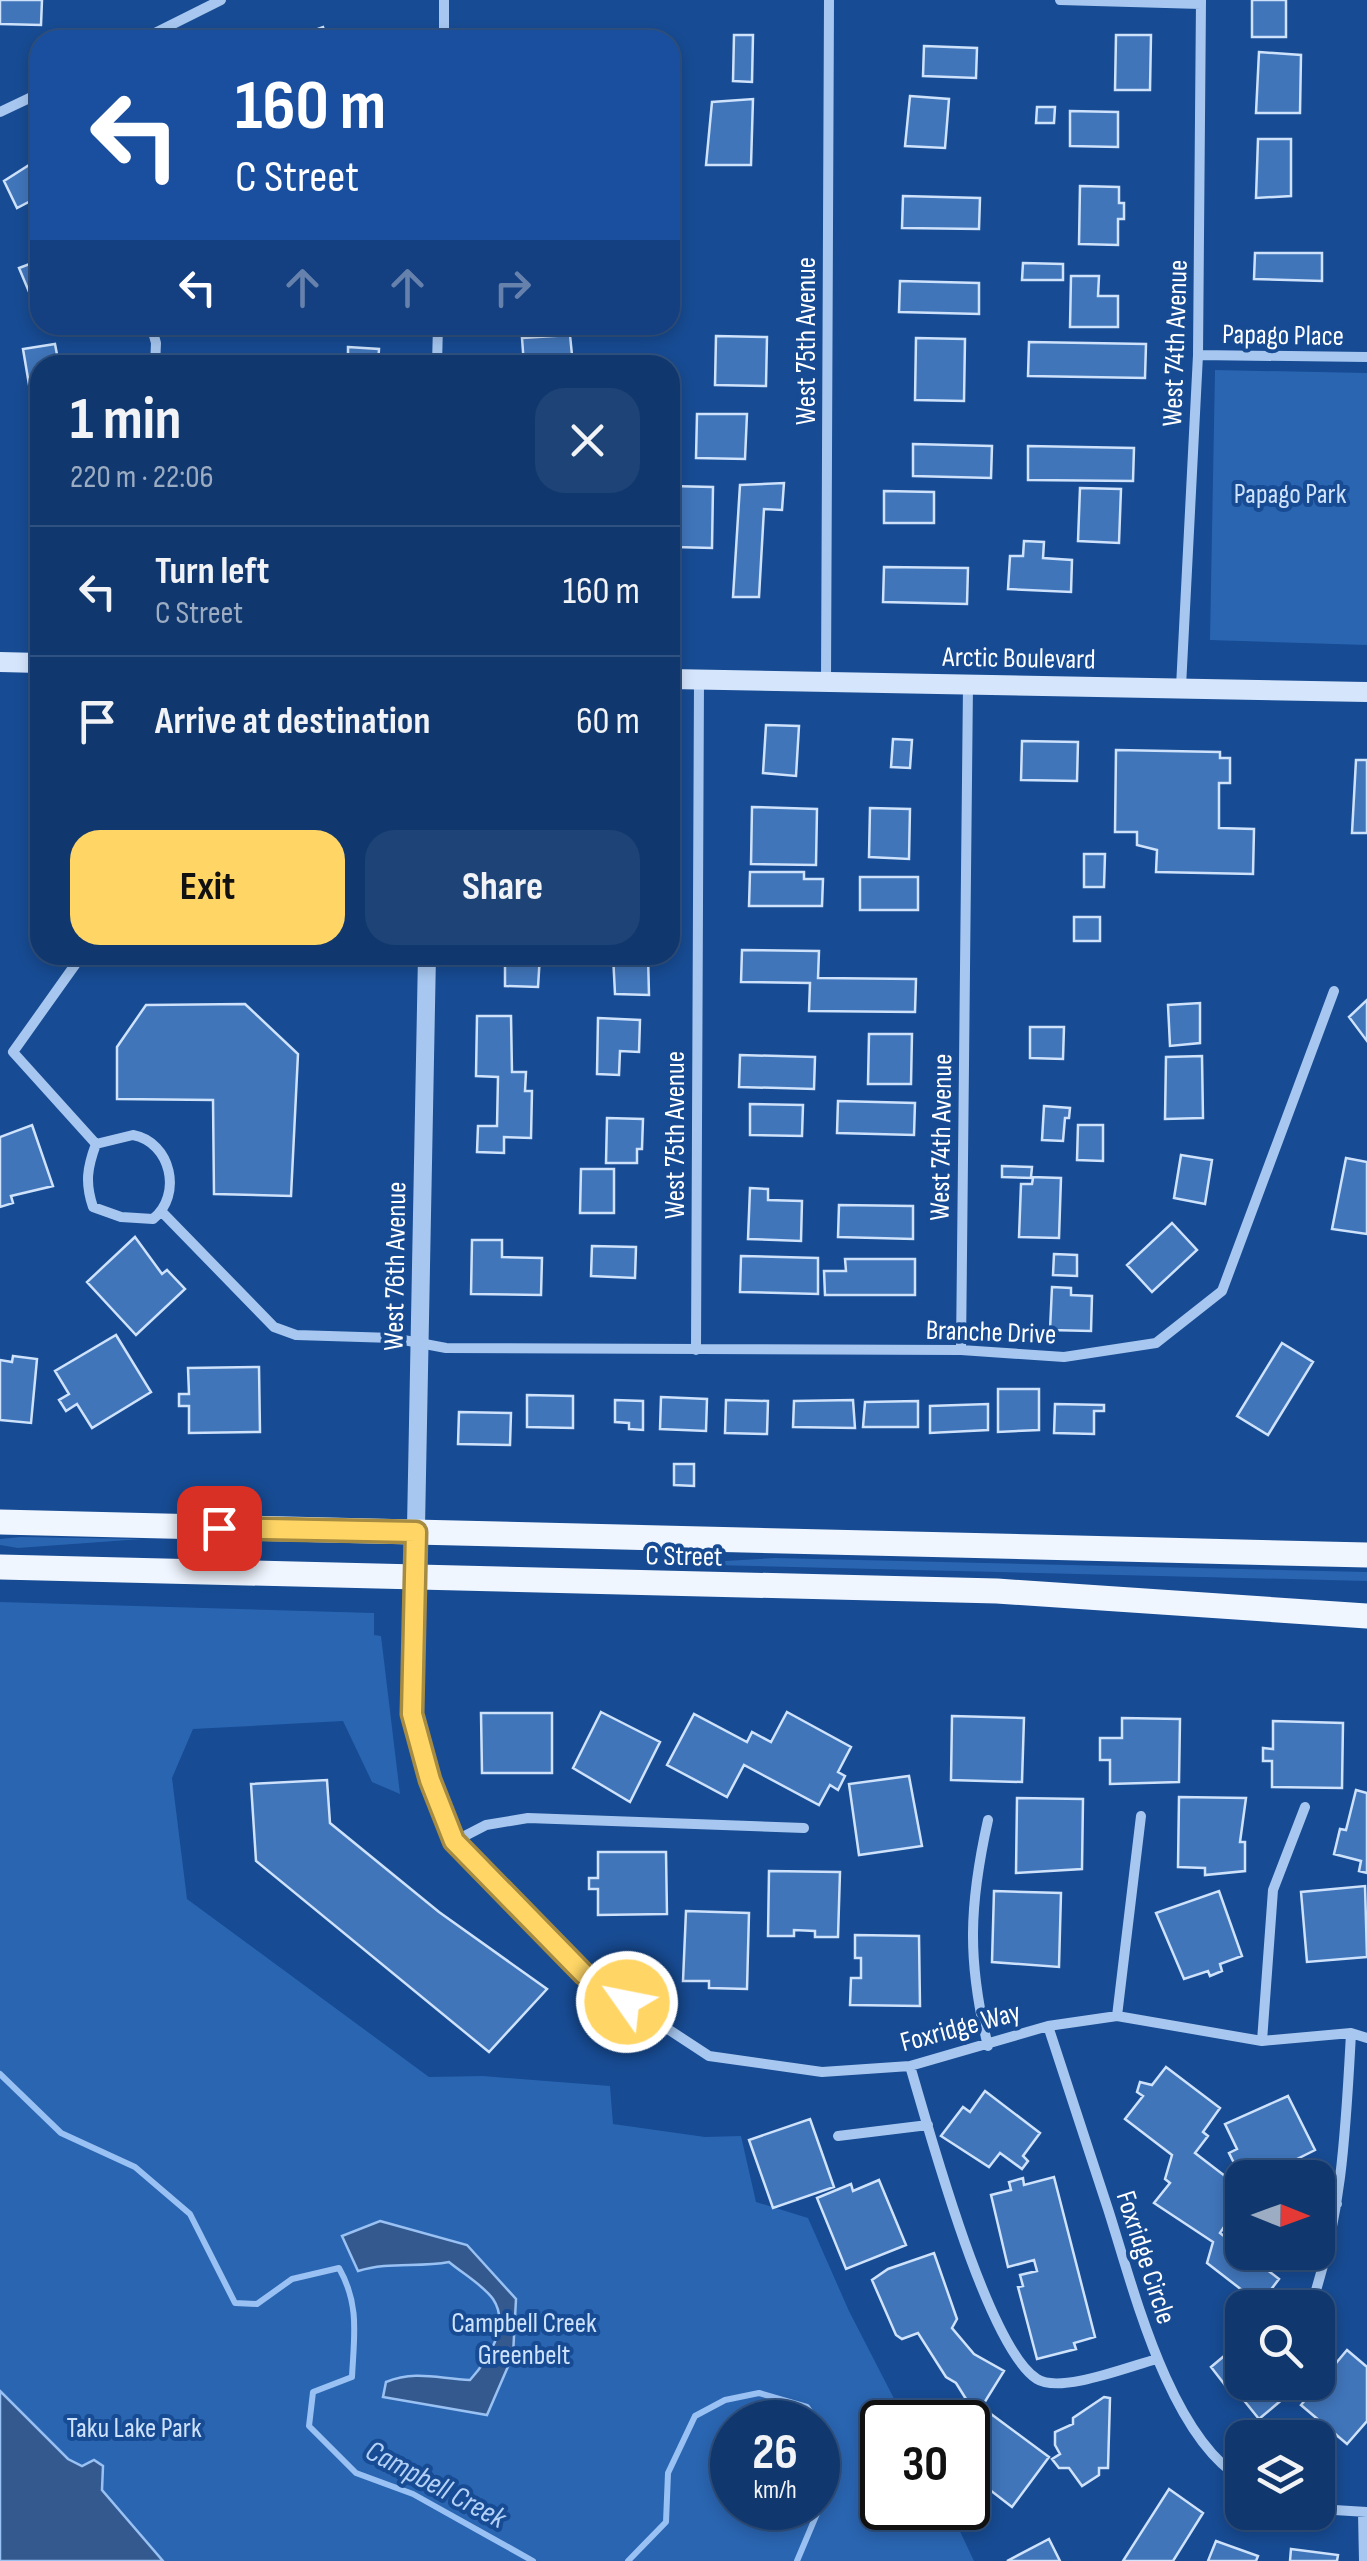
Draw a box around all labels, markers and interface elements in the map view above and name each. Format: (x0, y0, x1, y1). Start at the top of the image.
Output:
text: 160 m (235, 65, 386, 149)
icon: left (70, 70, 200, 200)
text: C Street (235, 150, 359, 205)
street label: West 75th Avenue (790, 257, 823, 425)
street label: West 74th Avenue (1156, 259, 1195, 427)
icon: left (170, 260, 225, 315)
icon: ahead (275, 260, 330, 315)
icon: ahead (380, 260, 435, 315)
icon: right (485, 260, 540, 315)
street label: Papago Place (1222, 318, 1344, 353)
text: 1 min (70, 384, 182, 456)
button: close (535, 388, 640, 493)
text: 220 m · 22:06 (70, 458, 214, 497)
park label: Papago Park (1234, 478, 1347, 511)
text: Turn left (155, 549, 269, 594)
icon: left (70, 564, 125, 619)
text: 160 m (563, 569, 640, 614)
text: C Street (155, 594, 243, 633)
street label: Arctic Boulevard (941, 641, 1096, 676)
icon: arrive (70, 694, 125, 749)
text: Arrive at destination (155, 699, 430, 744)
text: 60 m (576, 699, 640, 744)
button: Exit (70, 830, 345, 945)
button: Share (365, 830, 640, 945)
street label: West 75th Avenue (659, 1051, 692, 1219)
street label: West 74th Avenue (924, 1053, 959, 1221)
street label: West 76th Avenue (378, 1181, 413, 1351)
street label: Branche Drive (925, 1314, 1057, 1351)
pin (177, 1486, 262, 1571)
icon: arrive (192, 1501, 247, 1556)
street label: C Street (645, 1539, 723, 1574)
position arrow (575, 1950, 679, 2054)
street label: Foxridge Way (897, 1996, 1024, 2059)
north arrow (1225, 2160, 1335, 2270)
map controls (1225, 2160, 1335, 2530)
street label: Foxridge Circle (1109, 2187, 1183, 2328)
button: search (1225, 2290, 1335, 2400)
park label: Campbell Creek Greenbelt (451, 2307, 597, 2372)
speed limit sign: 30 (860, 2400, 990, 2530)
park label: Taku Lake Park (66, 2412, 202, 2445)
button: layers (1225, 2420, 1335, 2530)
text: 26 (752, 2423, 798, 2483)
water label: Campbell Creek (359, 2433, 512, 2537)
text: km/h (753, 2475, 797, 2506)

